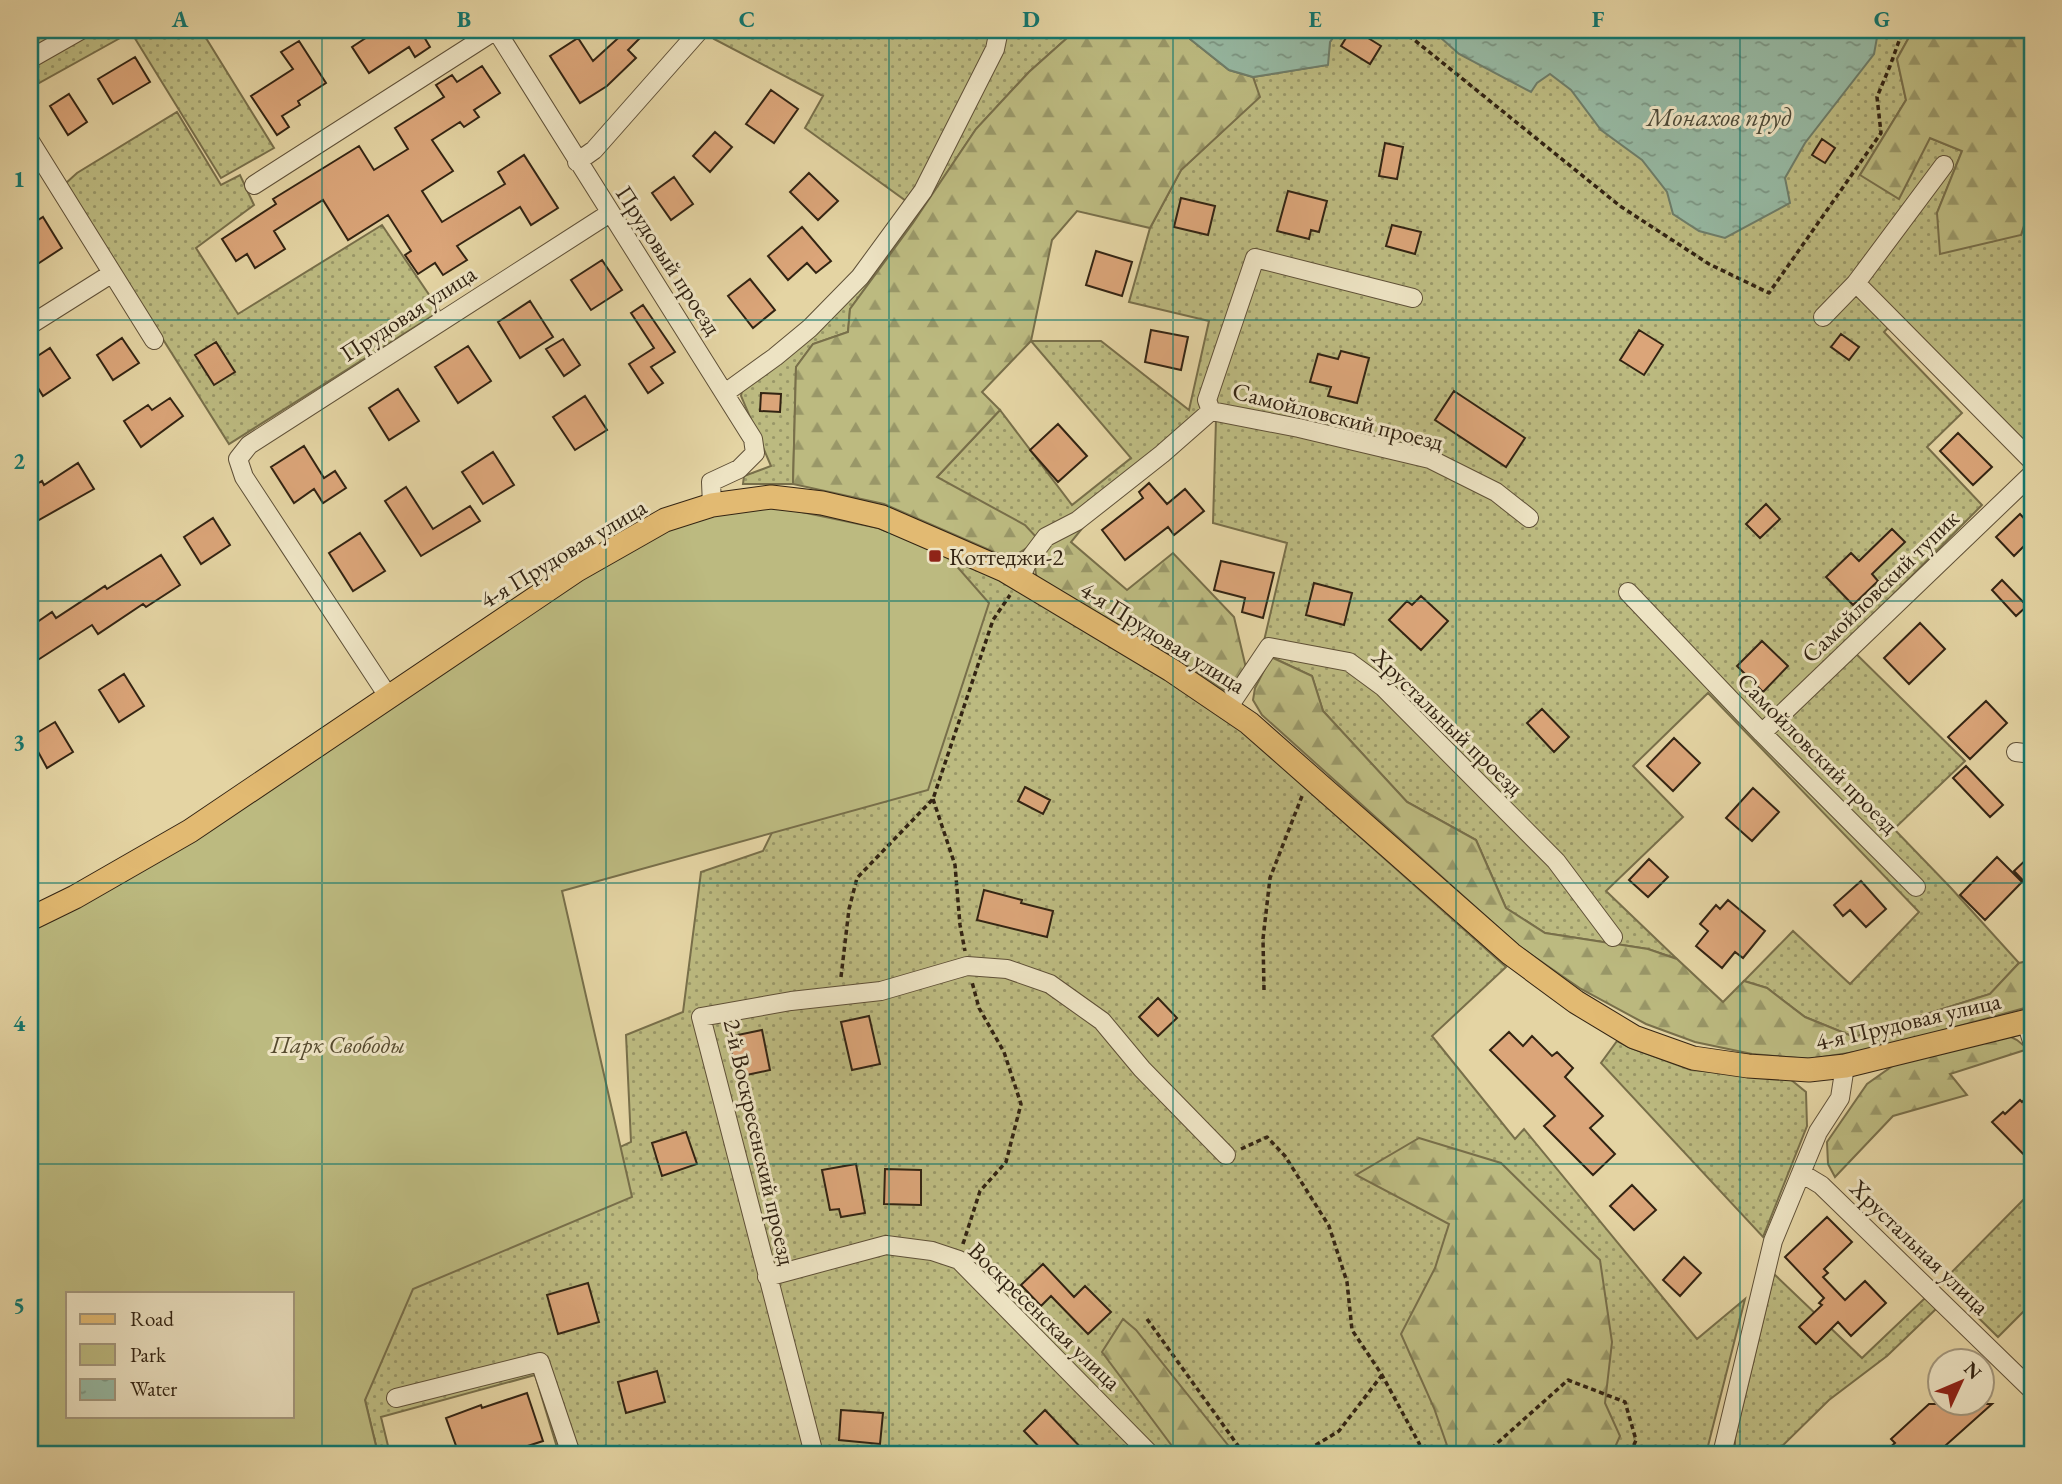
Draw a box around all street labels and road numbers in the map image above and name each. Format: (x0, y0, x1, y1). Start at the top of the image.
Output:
street label: Прудовый проезд (609, 179, 729, 341)
street label: Прудовая улица (334, 257, 482, 368)
street label: Самойловский проезд (1229, 375, 1447, 457)
street label: 4-я Прудовая улица (474, 491, 653, 615)
street label: Самойловский тупик (1795, 502, 1966, 669)
street label: 4-я Прудовая улица (1074, 574, 1252, 701)
street label: Хрустальный проезд (1365, 641, 1530, 802)
street label: Самойловский проезд (1731, 666, 1905, 840)
street label: 4-я Прудовая улица (1812, 985, 2004, 1057)
street label: 2-й Воскресенский проезд (717, 1016, 803, 1268)
street label: Хрустальная улица (1843, 1172, 1997, 1322)
street label: Воскресенская улица (962, 1235, 1128, 1397)

